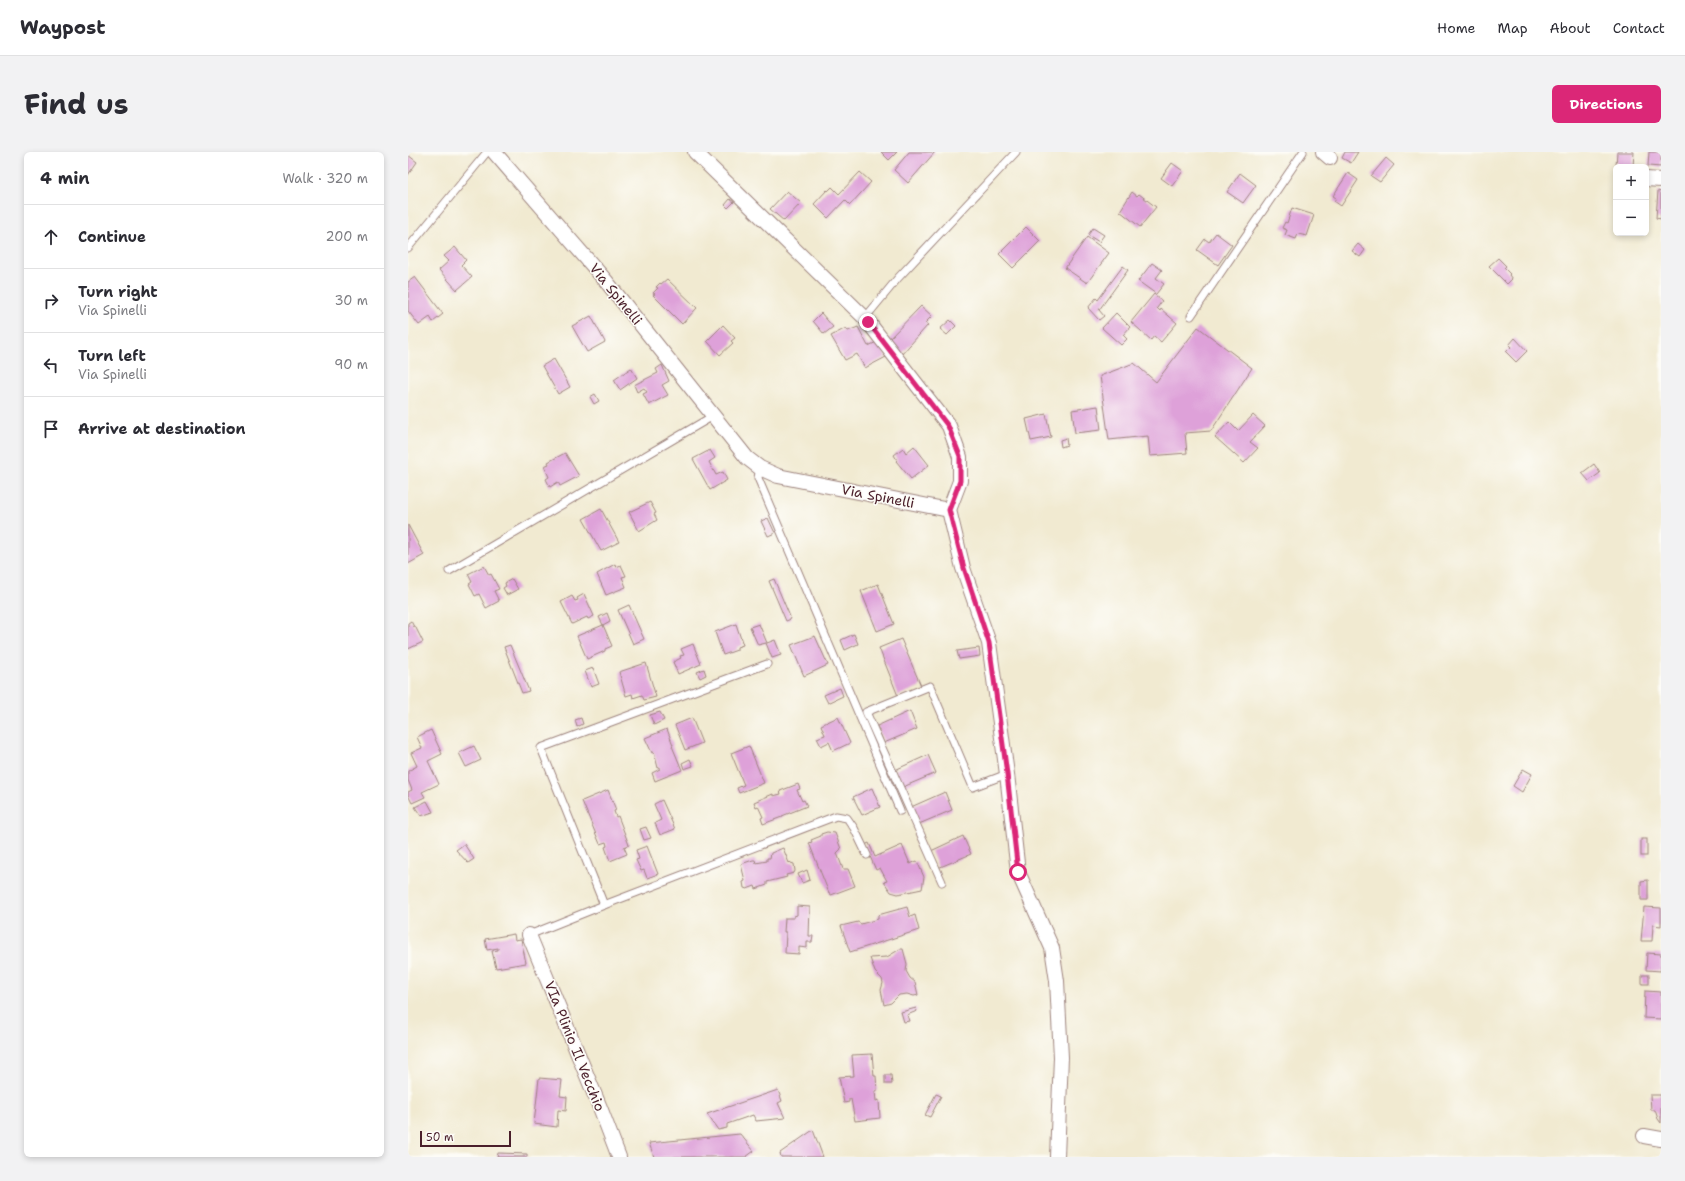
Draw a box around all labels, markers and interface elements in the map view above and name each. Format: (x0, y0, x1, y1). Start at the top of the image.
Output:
text: Waypost (20, 15, 105, 40)
text: Home (1437, 19, 1476, 37)
text: Map (1498, 19, 1528, 37)
text: About (1550, 19, 1591, 37)
text: Contact (1613, 19, 1665, 37)
text: Find us (24, 85, 129, 123)
button: Directions (1552, 85, 1661, 123)
map controls (1613, 164, 1649, 236)
button: + (1613, 164, 1649, 200)
text: 4 min (40, 167, 90, 189)
text: Walk · 320 m (282, 170, 368, 187)
button: − (1613, 200, 1649, 236)
icon: ahead (40, 226, 62, 248)
text: Continue (78, 227, 146, 247)
text: 200 m (326, 228, 368, 245)
street label: Via Spinelli (586, 259, 646, 329)
text: Turn right (78, 282, 158, 302)
icon: right (40, 290, 62, 312)
text: 30 m (334, 292, 368, 309)
text: Via Spinelli (78, 302, 147, 319)
route end (859, 313, 877, 331)
text: Turn left (78, 346, 146, 366)
icon: left (40, 354, 62, 376)
text: 90 m (334, 356, 368, 373)
text: Via Spinelli (78, 366, 147, 383)
icon: arrive (40, 418, 62, 440)
text: Arrive at destination (78, 419, 246, 439)
street label: Via Spinelli (840, 480, 916, 512)
route start (1009, 863, 1027, 881)
street label: VIa Plinio Il Vecchio (541, 978, 609, 1114)
scale bar (420, 1129, 511, 1148)
text: 50 m (426, 1130, 454, 1145)

